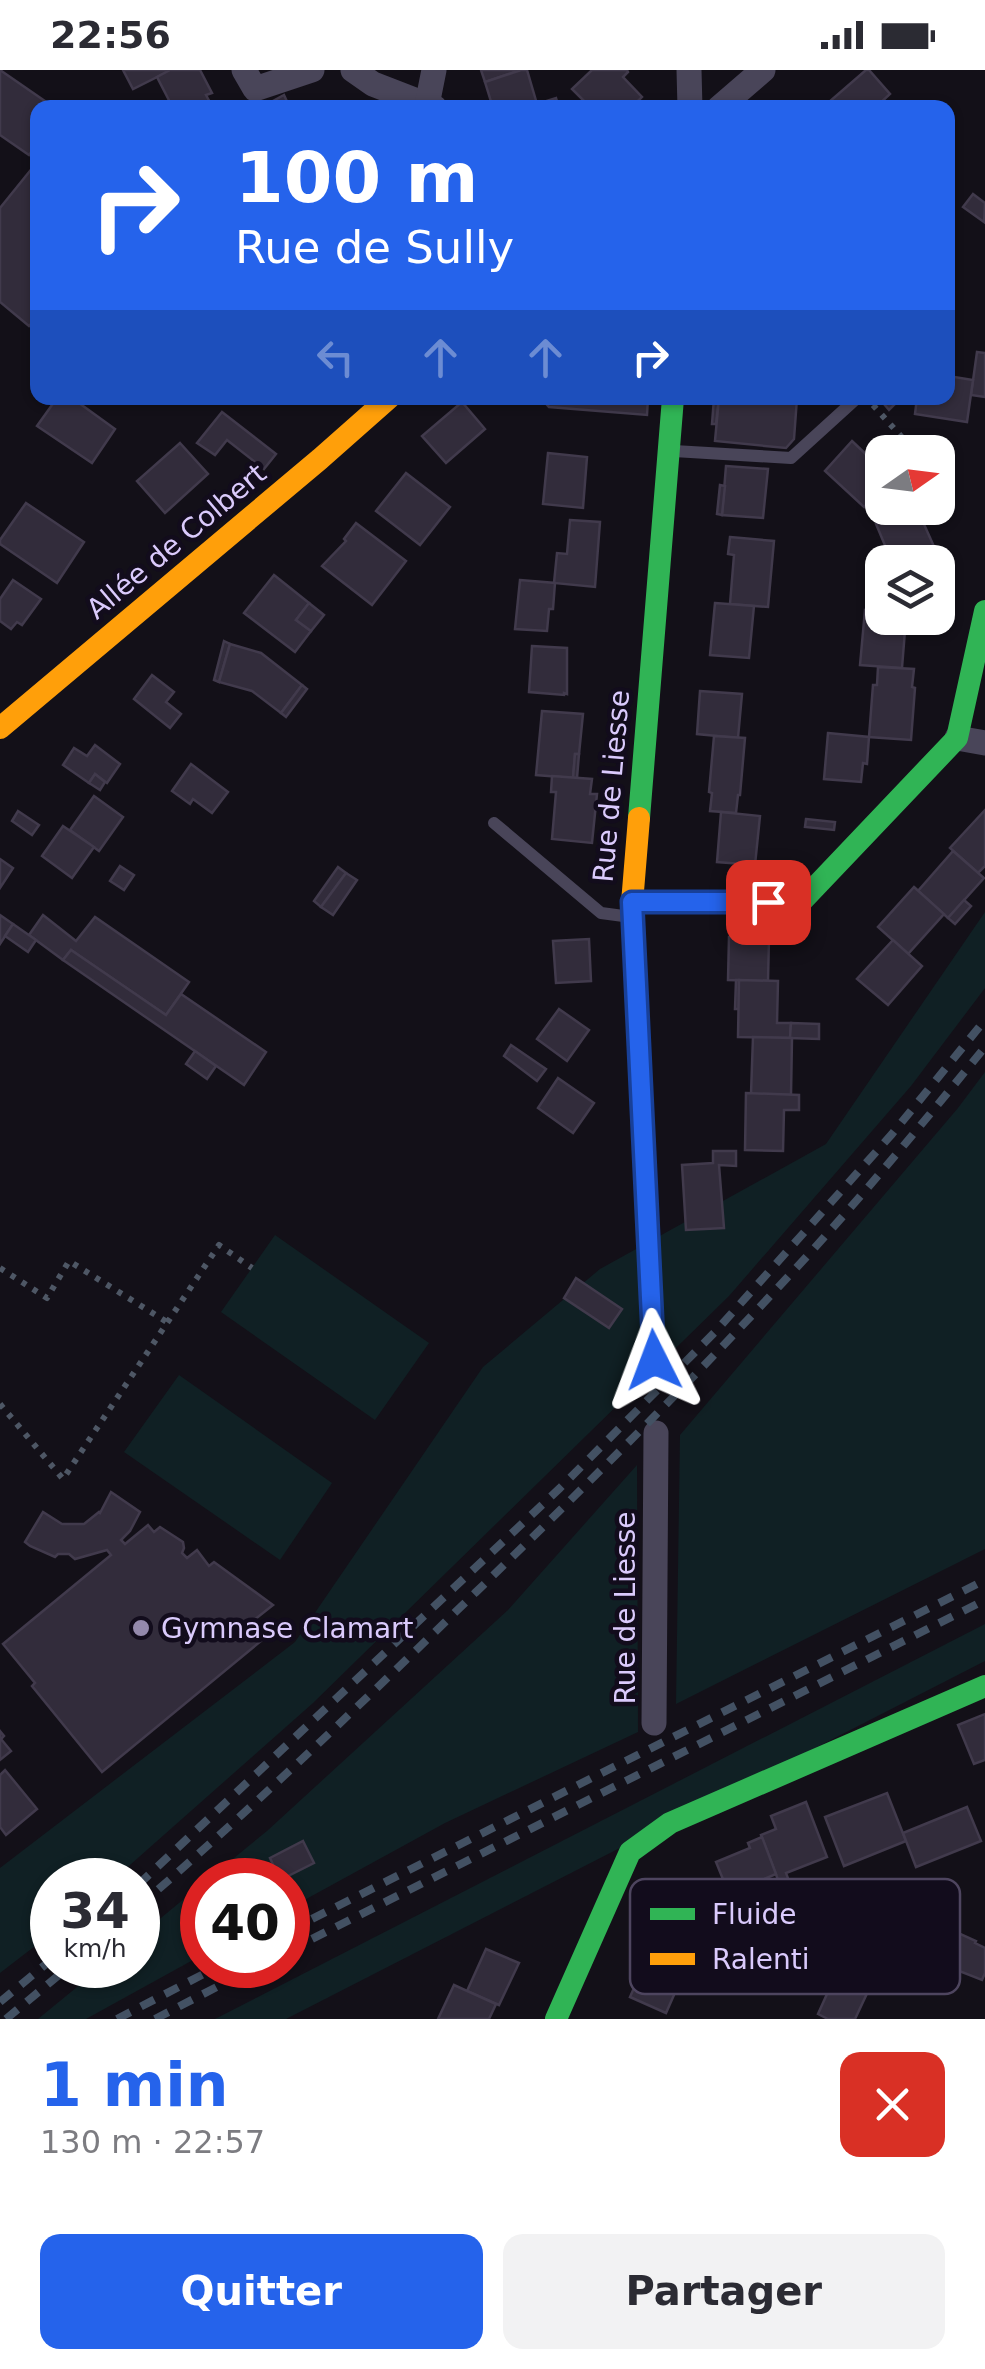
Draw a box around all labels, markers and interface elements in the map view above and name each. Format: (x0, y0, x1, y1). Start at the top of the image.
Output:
text: 22:56 (50, 13, 171, 57)
text: 100 m (235, 137, 478, 219)
icon: right (70, 140, 200, 270)
text: Rue de Sully (235, 221, 514, 274)
icon: left (308, 330, 363, 385)
icon: ahead (413, 330, 468, 385)
icon: ahead (518, 330, 573, 385)
icon: right (623, 330, 678, 385)
north arrow (865, 435, 955, 525)
map controls (865, 435, 955, 635)
street label: Allée de Colbert (80, 457, 273, 626)
button: layers (865, 545, 955, 635)
street label: Rue de Liesse (587, 688, 636, 884)
pin (726, 860, 811, 945)
icon: arrive (741, 875, 796, 930)
position arrow (602, 1308, 706, 1412)
street label: Rue de Liesse (609, 1512, 642, 1704)
place label: Gymnase Clamart (161, 1612, 414, 1645)
marker: Gymnase Clamart (130, 1617, 152, 1639)
speed limit sign: 40 (180, 1858, 310, 1988)
legend (630, 1879, 960, 1994)
text: 34 (60, 1882, 130, 1940)
text: Fluide (712, 1898, 796, 1931)
text: km/h (63, 1934, 127, 1963)
text: Ralenti (712, 1943, 810, 1976)
text: 1 min (40, 2050, 228, 2120)
button: close (840, 2052, 945, 2157)
text: 130 m · 22:57 (40, 2123, 265, 2161)
button: Quitter (40, 2234, 483, 2349)
button: Partager (503, 2234, 945, 2349)

